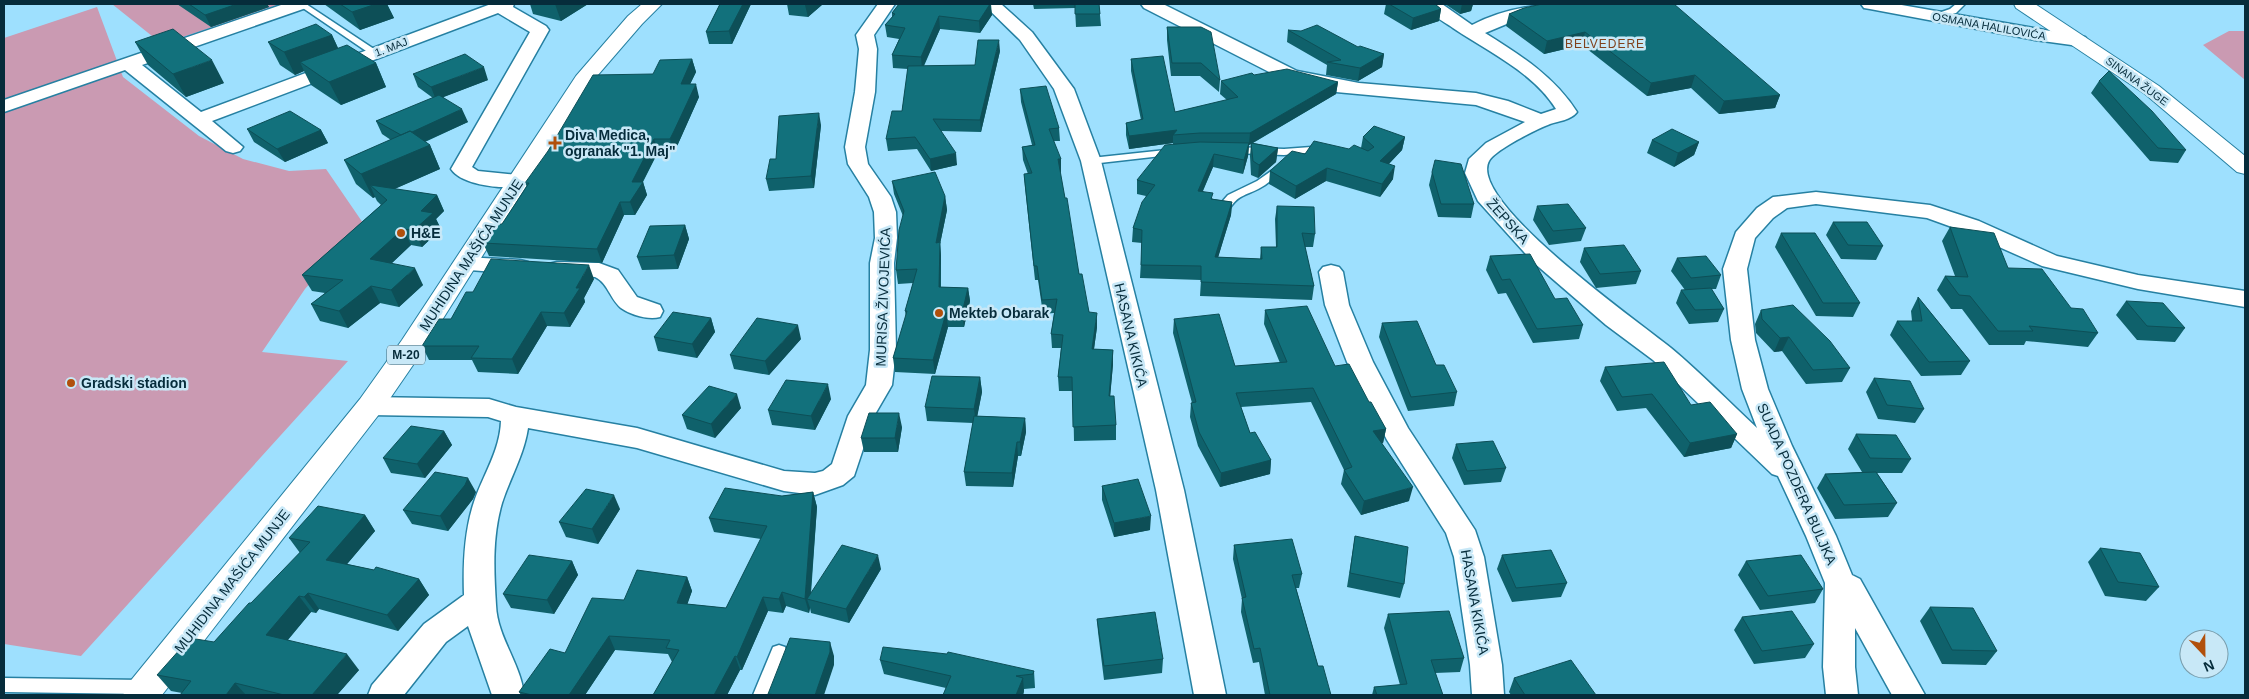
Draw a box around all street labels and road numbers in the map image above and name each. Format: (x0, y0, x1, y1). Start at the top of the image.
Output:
street label: OSMANA HALILOVIĆA (1931, 10, 2047, 42)
street label: 1. MAJ (373, 35, 409, 59)
street label: SINANA ŽUGE (2104, 54, 2170, 108)
street label: MUHIDINA MAŠIĆA MUNJE (416, 176, 526, 334)
street label: ŽEPSKA (1484, 195, 1533, 247)
street label: MURISA ŽIVOJEVIĆA (873, 226, 893, 367)
street label: HASANA KIKIĆA (1111, 281, 1151, 389)
road number: M-20 (387, 346, 425, 364)
street label: SUADA POZDERA BULJKA (1754, 401, 1840, 568)
street label: MUHIDINA MAŠIĆA MUNJE (171, 506, 293, 656)
street label: HASANA KIKIĆA (1458, 548, 1492, 657)

